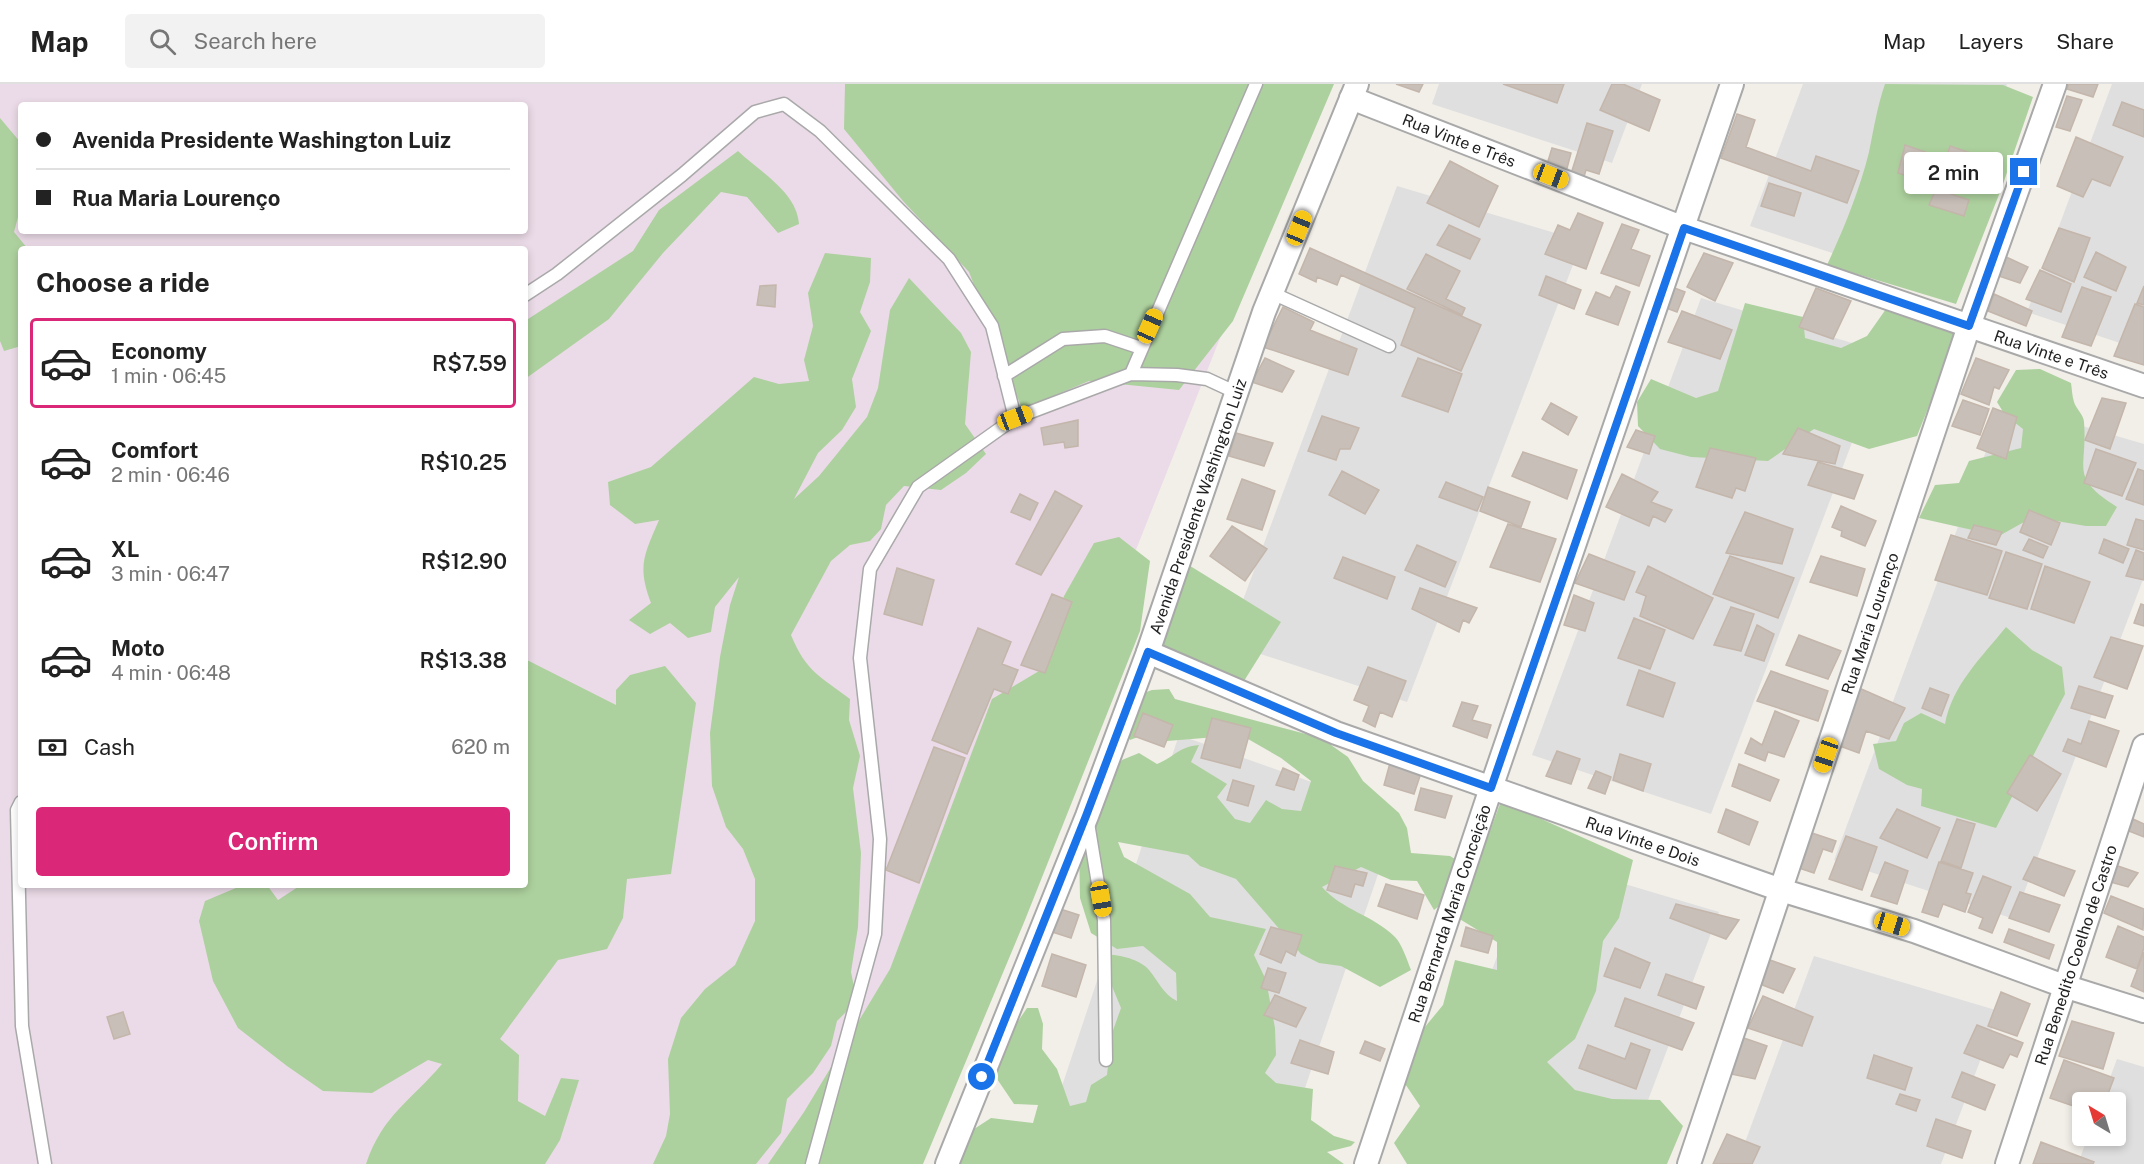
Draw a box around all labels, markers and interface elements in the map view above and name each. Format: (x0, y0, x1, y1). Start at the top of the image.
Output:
search box (125, 14, 545, 68)
text: Map (30, 25, 89, 58)
icon: search (146, 25, 179, 58)
text: Search here (194, 28, 317, 54)
text: Map (1883, 29, 1926, 54)
text: Layers (1959, 29, 2023, 54)
text: Share (2056, 29, 2114, 54)
street label: Rua Vinte e Três (1400, 110, 1518, 171)
text: Avenida Presidente Washington Luiz (72, 127, 451, 153)
callout: 2 min (1904, 151, 2003, 193)
route end (2010, 158, 2037, 185)
car (1531, 161, 1571, 191)
text: 2 min (1928, 161, 1979, 185)
text: Rua Maria Lourenço (72, 185, 280, 211)
car (1284, 208, 1314, 248)
text: Choose a ride (36, 266, 210, 298)
car (1134, 306, 1166, 346)
street label: Rua Vinte e Três (1992, 326, 2111, 383)
icon: car (39, 336, 93, 390)
text: Economy (111, 338, 207, 364)
text: R$7.59 (432, 350, 507, 376)
text: 1 min · 06:45 (111, 364, 226, 388)
street label: Avenida Presidente Washington Luiz (1146, 376, 1251, 637)
car (995, 403, 1035, 433)
icon: car (39, 435, 93, 489)
text: Comfort (111, 437, 198, 463)
text: R$10.25 (420, 449, 507, 475)
text: 2 min · 06:46 (111, 463, 230, 487)
icon: car (39, 534, 93, 588)
text: XL (111, 536, 139, 562)
text: R$12.90 (421, 548, 507, 574)
street label: Rua Maria Lourenço (1838, 550, 1903, 697)
text: 3 min · 06:47 (111, 562, 230, 586)
icon: car (39, 633, 93, 687)
text: Moto (111, 635, 165, 661)
text: R$13.38 (419, 647, 507, 673)
text: 4 min · 06:48 (111, 661, 231, 685)
icon: cash (36, 731, 69, 764)
text: Cash (84, 734, 135, 760)
text: 620 m (451, 735, 510, 759)
car (1812, 735, 1840, 775)
street label: Rua Bernarda Maria Conceição (1405, 802, 1495, 1025)
button: Confirm (36, 807, 510, 876)
street label: Rua Vinte e Dois (1583, 813, 1702, 871)
street label: Rua Benedito Coelho de Castro (2031, 843, 2121, 1068)
car (1089, 880, 1113, 918)
car (1872, 910, 1912, 938)
route start (968, 1063, 995, 1090)
north arrow (2072, 1092, 2126, 1146)
map controls (2072, 1092, 2126, 1146)

